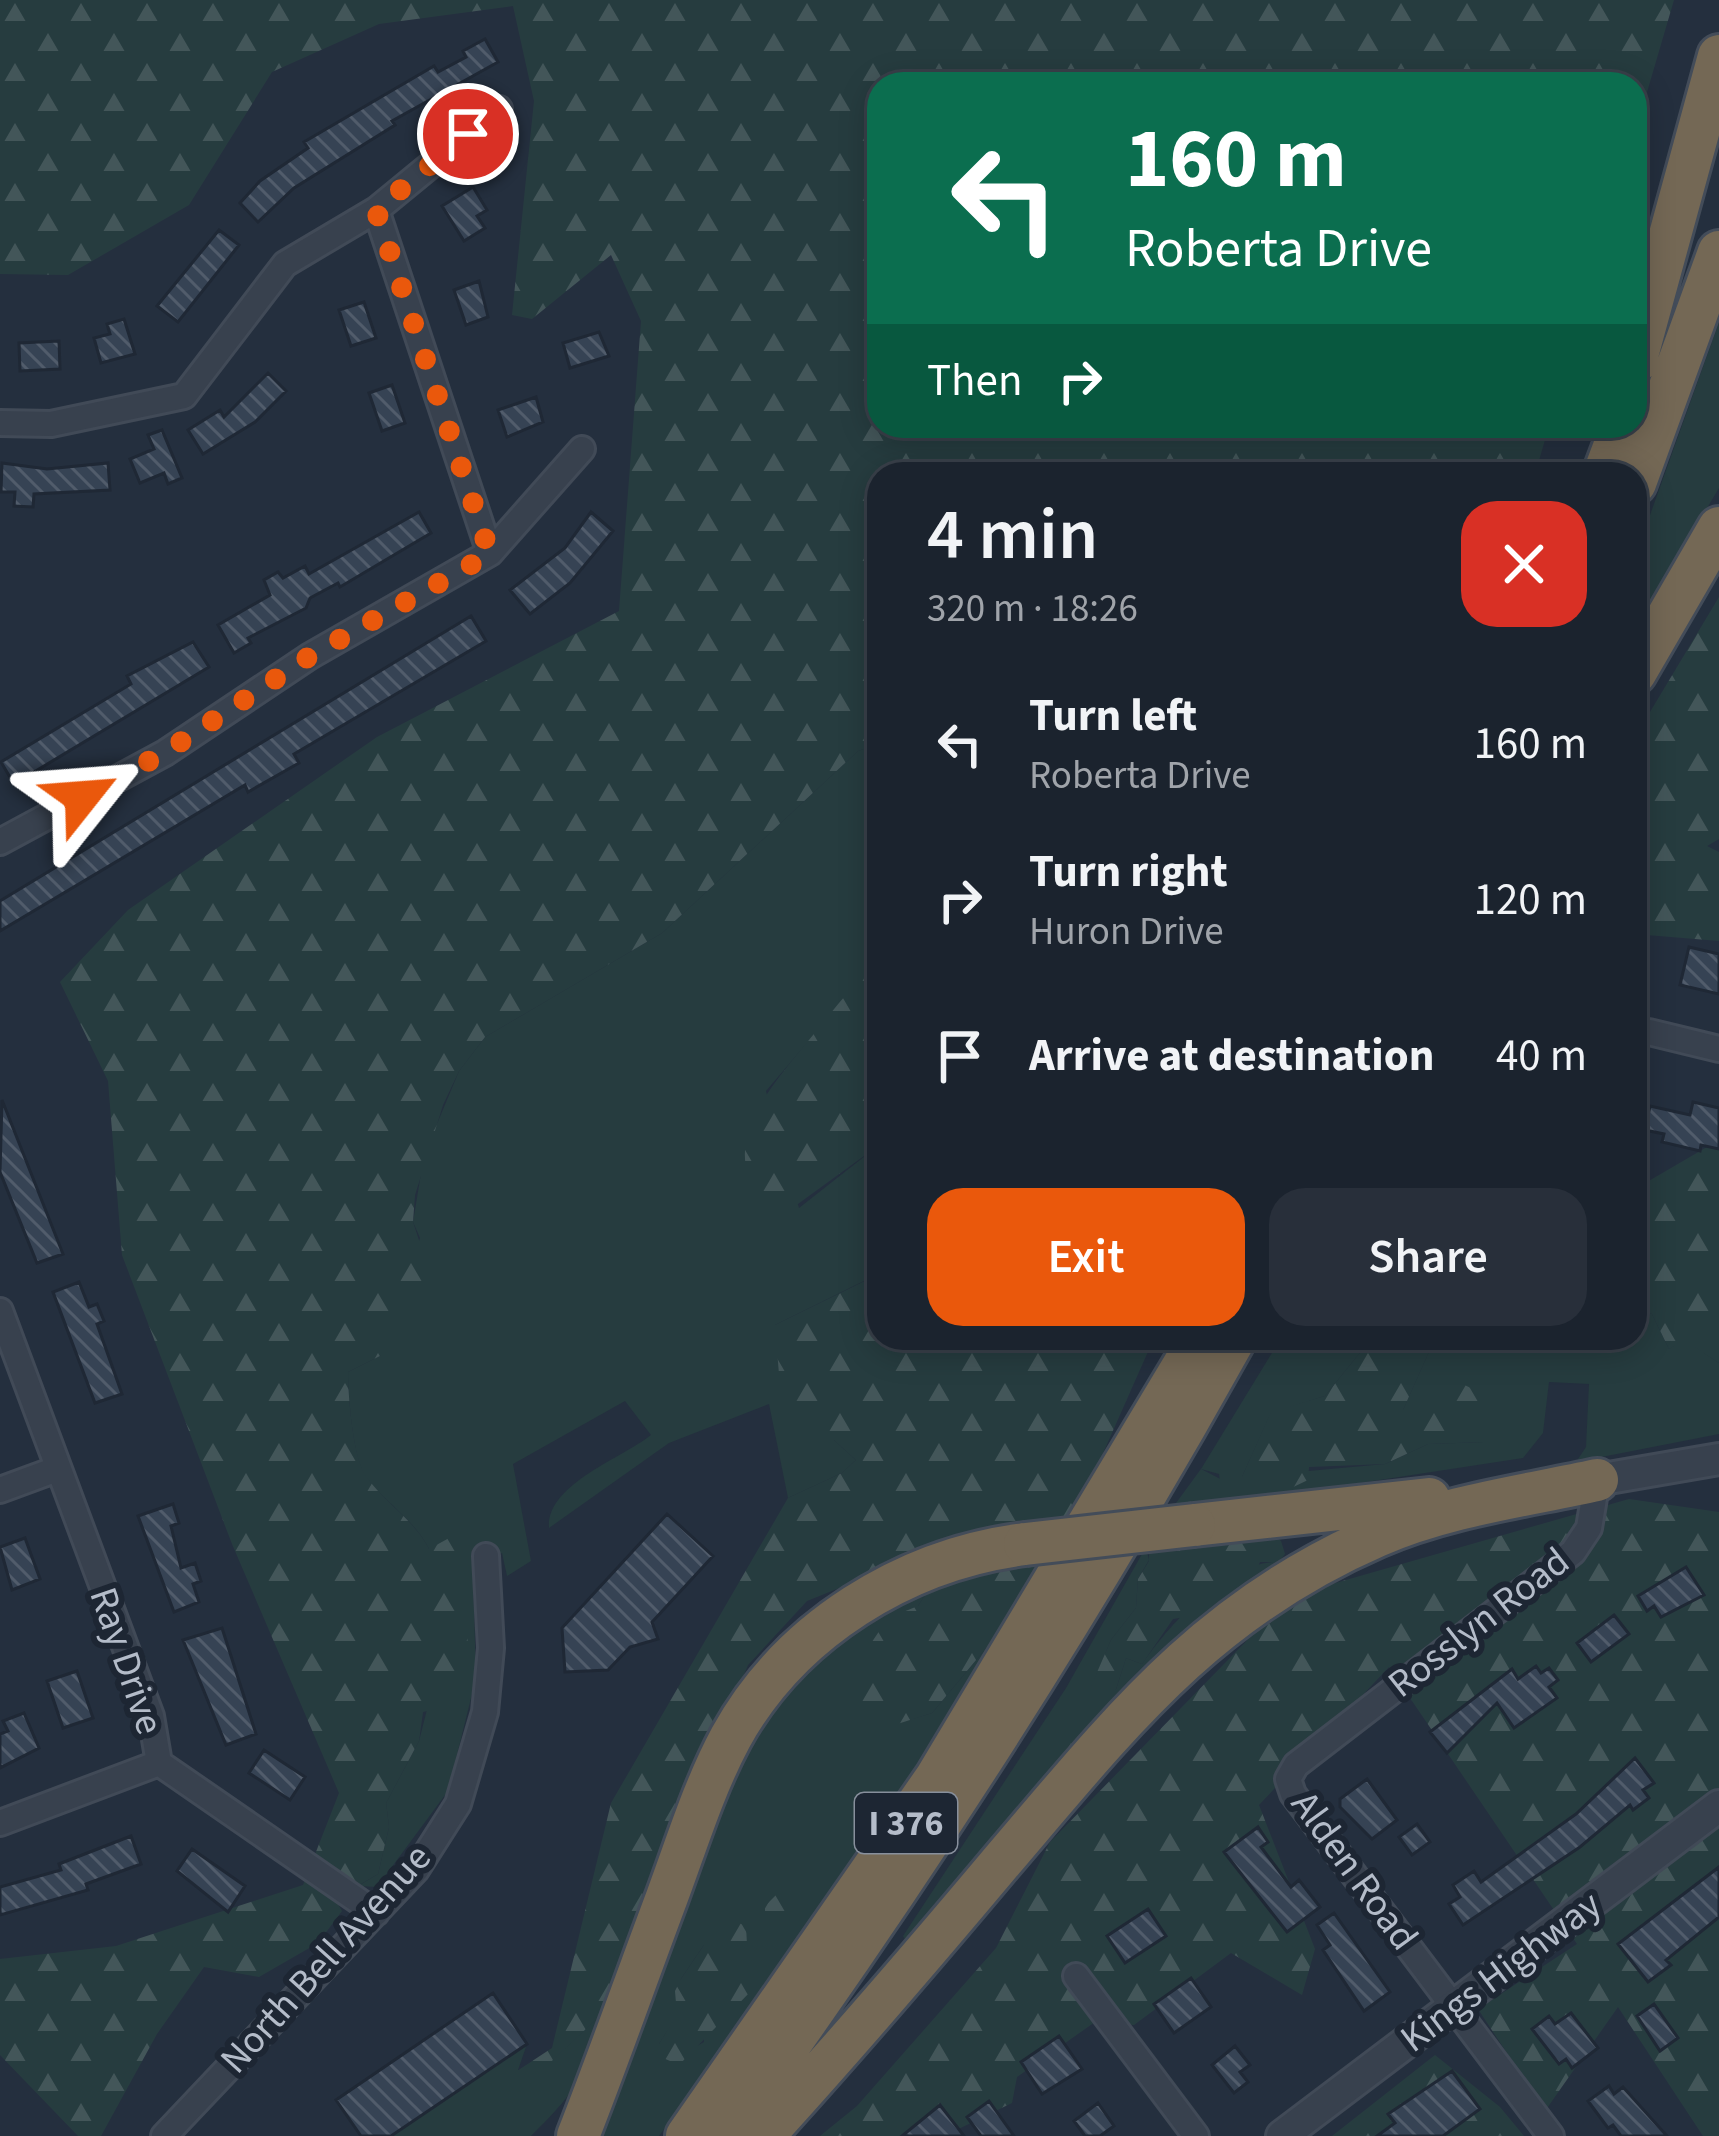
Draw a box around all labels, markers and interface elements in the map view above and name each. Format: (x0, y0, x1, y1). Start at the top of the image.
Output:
pin (417, 83, 519, 185)
text: 160 m (1125, 100, 1347, 220)
icon: arrive (435, 101, 501, 167)
icon: left (927, 120, 1083, 276)
text: Roberta Drive (1125, 211, 1432, 288)
icon: right (1047, 348, 1113, 414)
text: Then (927, 349, 1023, 413)
text: 4 min (927, 484, 1098, 587)
button: close (1461, 501, 1587, 627)
text: 320 m · 18:26 (927, 581, 1138, 637)
text: Turn left (1029, 684, 1197, 748)
icon: left (927, 711, 993, 777)
text: 160 m (1474, 712, 1587, 776)
position arrow (19, 734, 145, 860)
text: Roberta Drive (1029, 748, 1251, 804)
text: Turn right (1029, 840, 1228, 904)
icon: right (927, 867, 993, 933)
text: 120 m (1474, 868, 1587, 932)
text: Huron Drive (1029, 904, 1224, 960)
icon: arrive (927, 1023, 993, 1089)
text: Arrive at destination (1029, 1024, 1434, 1088)
text: 40 m (1496, 1024, 1587, 1088)
button: Exit (927, 1188, 1245, 1326)
button: Share (1269, 1188, 1587, 1326)
street label: Rosslyn Road (1376, 1534, 1582, 1712)
street label: Ray Drive (75, 1580, 177, 1742)
street label: Alden Road (1277, 1780, 1431, 1962)
road number: I 376 (855, 1793, 957, 1853)
street label: North Bell Avenue (207, 1832, 445, 2086)
street label: Kings Highway (1389, 1878, 1613, 2066)

